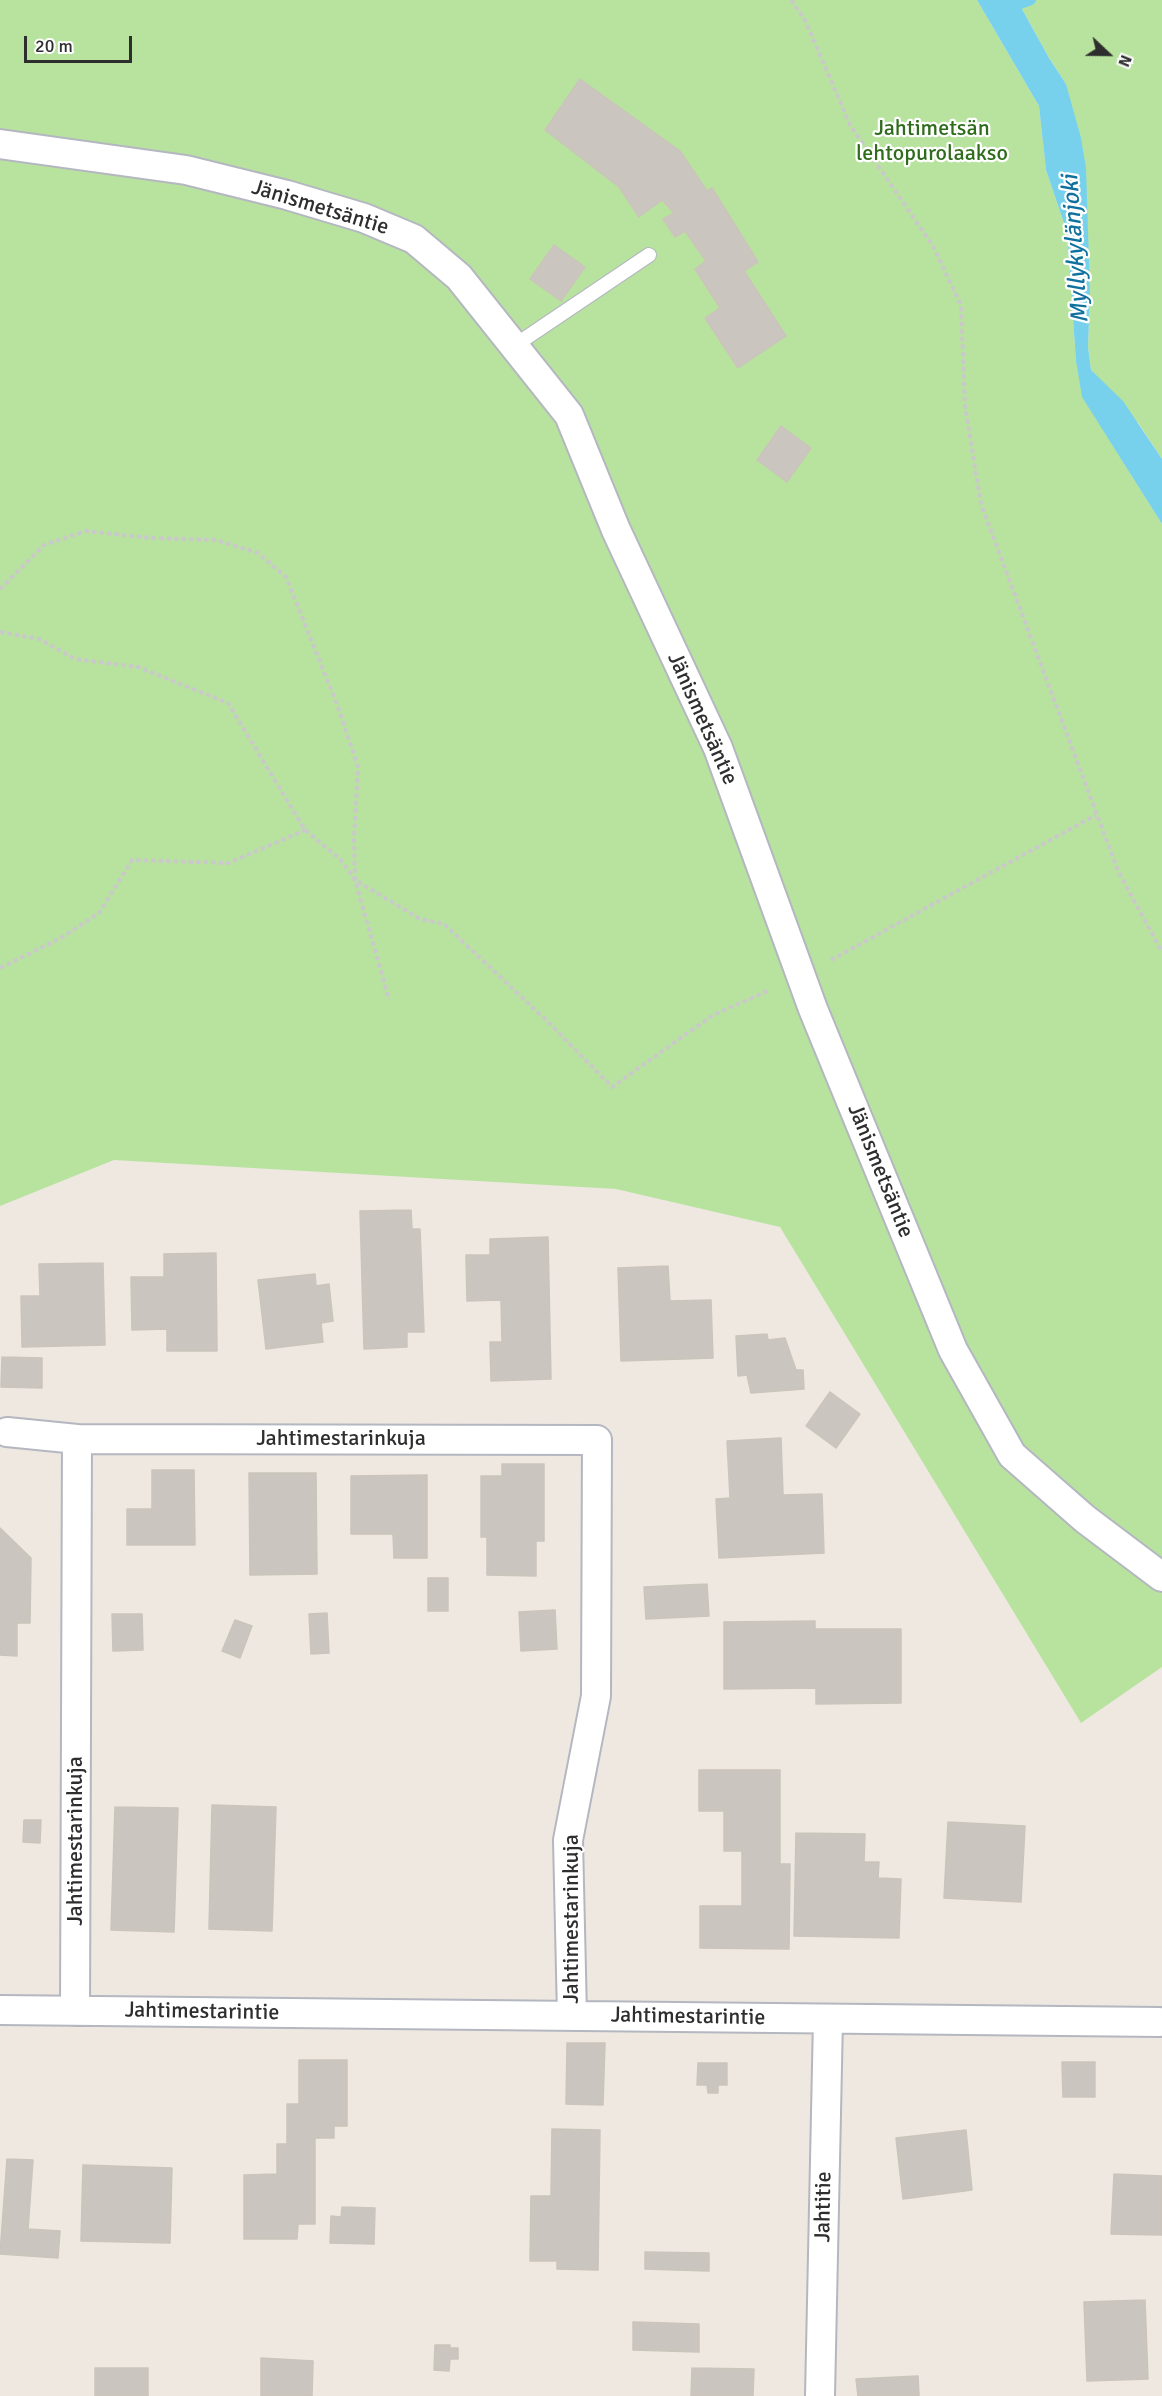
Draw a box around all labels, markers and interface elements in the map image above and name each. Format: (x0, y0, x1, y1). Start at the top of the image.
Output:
scale bar (27, 24, 135, 62)
north arrow (1078, 24, 1138, 84)
text: 20 m (35, 35, 73, 57)
text: N (1113, 52, 1136, 70)
park label: Jahtimetsän lehtopurolaakso (856, 116, 1008, 168)
water label: Myllykylänjoki (1056, 174, 1096, 324)
street label: Jänismetsäntie (248, 175, 392, 241)
street label: Jänismetsäntie (661, 649, 743, 789)
street label: Jänismetsäntie (841, 1100, 919, 1242)
street label: Jahtimestarinkuja (256, 1426, 426, 1452)
street label: Jahtimestarinkuja (63, 1756, 89, 1926)
street label: Jahtimestarinkuja (559, 1834, 585, 2004)
street label: Jahtimestarintie (125, 1997, 279, 2027)
street label: Jahtimestarintie (611, 2002, 765, 2032)
street label: Jahtitie (810, 2171, 838, 2243)

